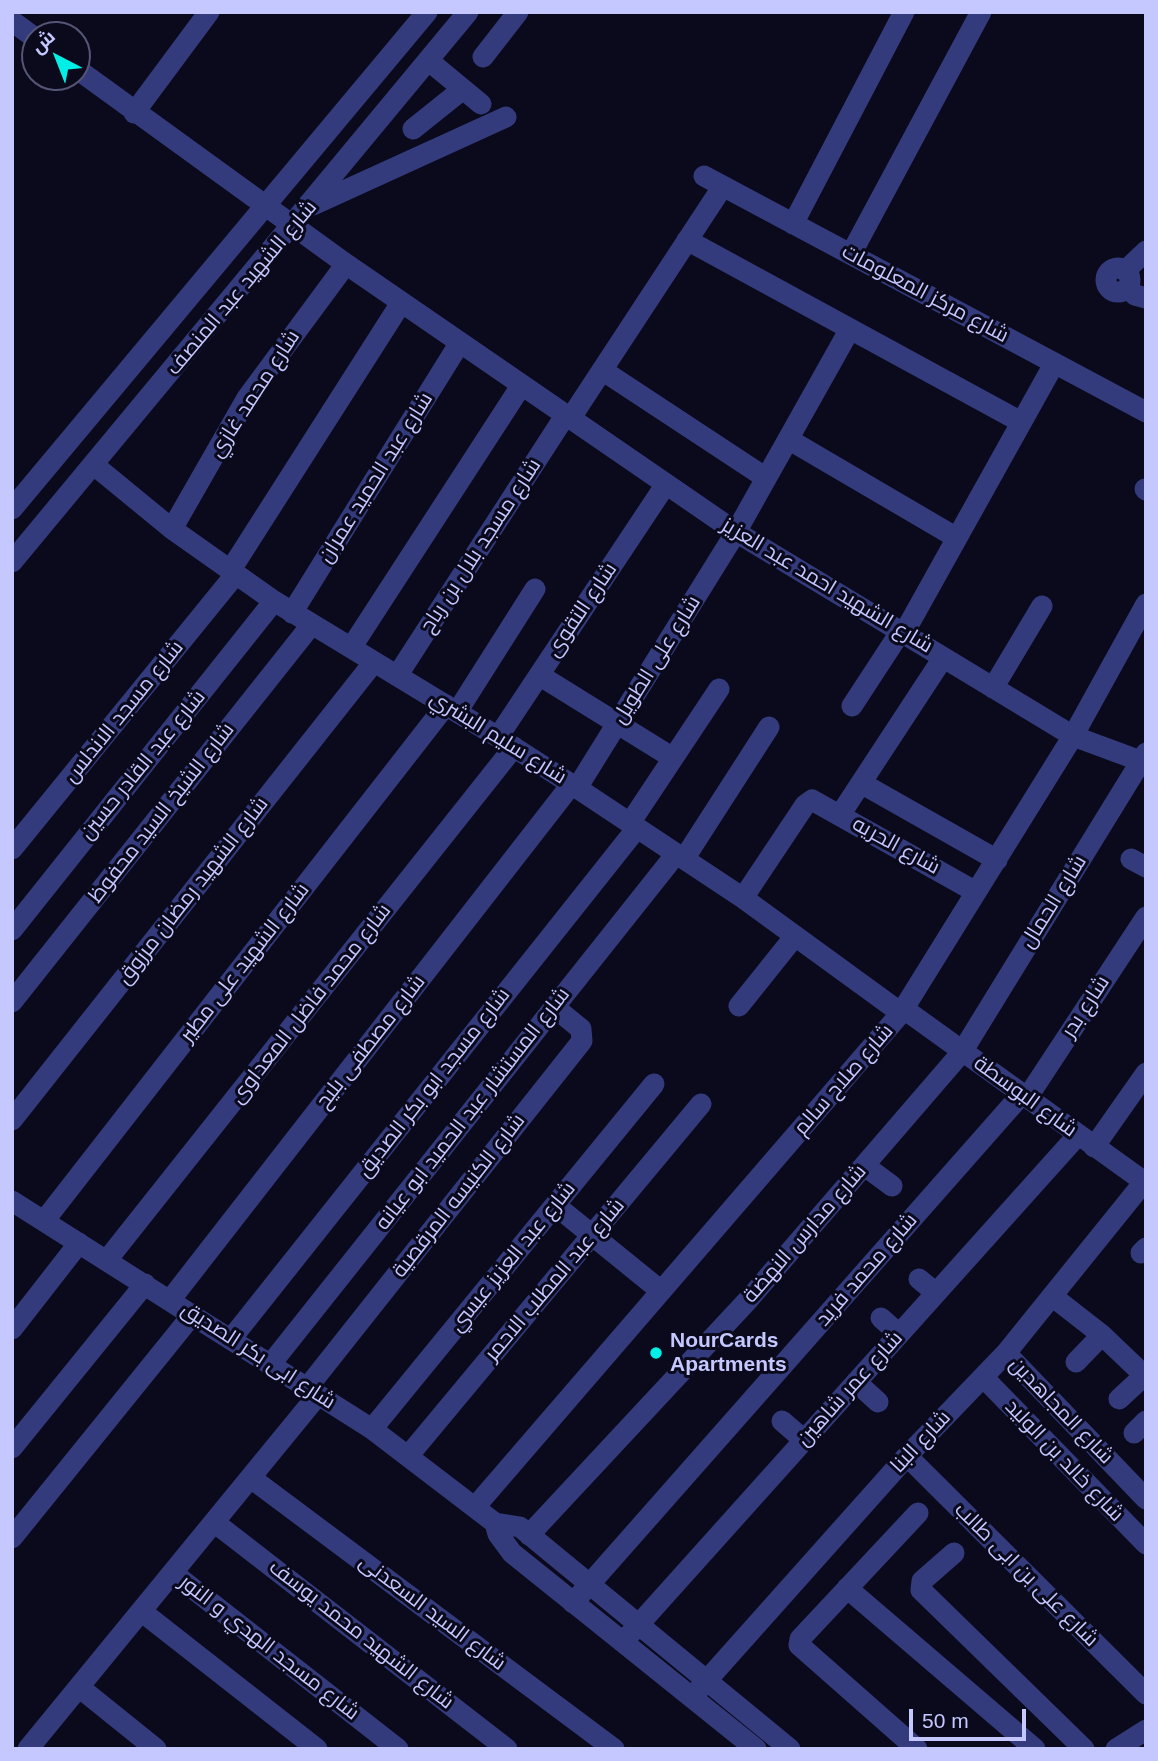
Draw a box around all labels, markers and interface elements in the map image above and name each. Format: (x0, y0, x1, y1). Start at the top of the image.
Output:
north arrow (21, 21, 91, 91)
text: ش (27, 26, 59, 57)
street label: شارع الشهيد عبد المنصف (161, 195, 323, 381)
street label: شارع مركز المعلومات (837, 239, 1013, 349)
street label: شارع محمد غازي (204, 326, 306, 462)
street label: شارع عبد الحميد عمران (313, 388, 439, 568)
street label: شارع مسجد بلال بن رباح (415, 454, 547, 638)
street label: شارع الشهيد احمد عبد العزيز (717, 513, 937, 659)
street label: شارع التقوى (541, 558, 623, 662)
street label: شارع على الطويل (608, 591, 706, 729)
street label: شارع مسجد الاندلس (59, 636, 189, 788)
street label: شارع عبد القادر حسين (75, 685, 211, 845)
street label: شارع سليم البشري (425, 686, 571, 790)
street label: شارع الشيخ السيد محفوظ (84, 718, 240, 908)
street label: شارع الشهيد رمضان مرزوق (112, 792, 274, 990)
street label: شارع الحريه (848, 812, 944, 880)
street label: شارع الحمال (1016, 851, 1092, 953)
street label: شارع الشهيد على مطير (175, 878, 315, 1048)
street label: شارع محمد فاضل المعداوى (225, 899, 397, 1109)
street label: شارع مصطفى بليح (311, 970, 431, 1114)
street label: شارع بدر (1057, 971, 1115, 1043)
street label: شارع مسجد ابو بكر الصديق (352, 983, 516, 1183)
street label: شارع المستشار عبد الحميد ابو عيانه (370, 983, 576, 1235)
street label: شارع صلاح سالم (789, 1019, 899, 1141)
street label: شارع البوسطة (968, 1051, 1082, 1143)
street label: شارع الكنيسه المرقصية (387, 1109, 531, 1283)
street label: شارع مدارس النهضة (738, 1160, 872, 1308)
street label: شارع عبد العزيز عيسي (445, 1177, 581, 1337)
street label: شارع عبد المطلب الاحمر (480, 1194, 630, 1366)
street label: شارع محمد فريد (811, 1208, 923, 1332)
street label: شارع ابى بكر الصديق (176, 1297, 340, 1415)
street label: شارع عمر شاهين (792, 1326, 908, 1452)
place label: NourCards Apartments (670, 1328, 787, 1378)
marker: NourCards Apartments (648, 1345, 664, 1361)
street label: شارع المجاهدين (1004, 1352, 1118, 1470)
street label: شارع خالد بن الوليد (999, 1395, 1129, 1527)
street label: شارع البنا (886, 1405, 956, 1479)
street label: شارع على بن ابى طالب (949, 1498, 1103, 1652)
street label: شارع السيد السعدنى (354, 1550, 510, 1676)
street label: شارع الشهيد محمد يوسف (264, 1555, 458, 1715)
street label: شارع مسجد الهدي و النور (174, 1570, 364, 1726)
scale bar (913, 1694, 1030, 1738)
text: 50 m (922, 1709, 969, 1732)

